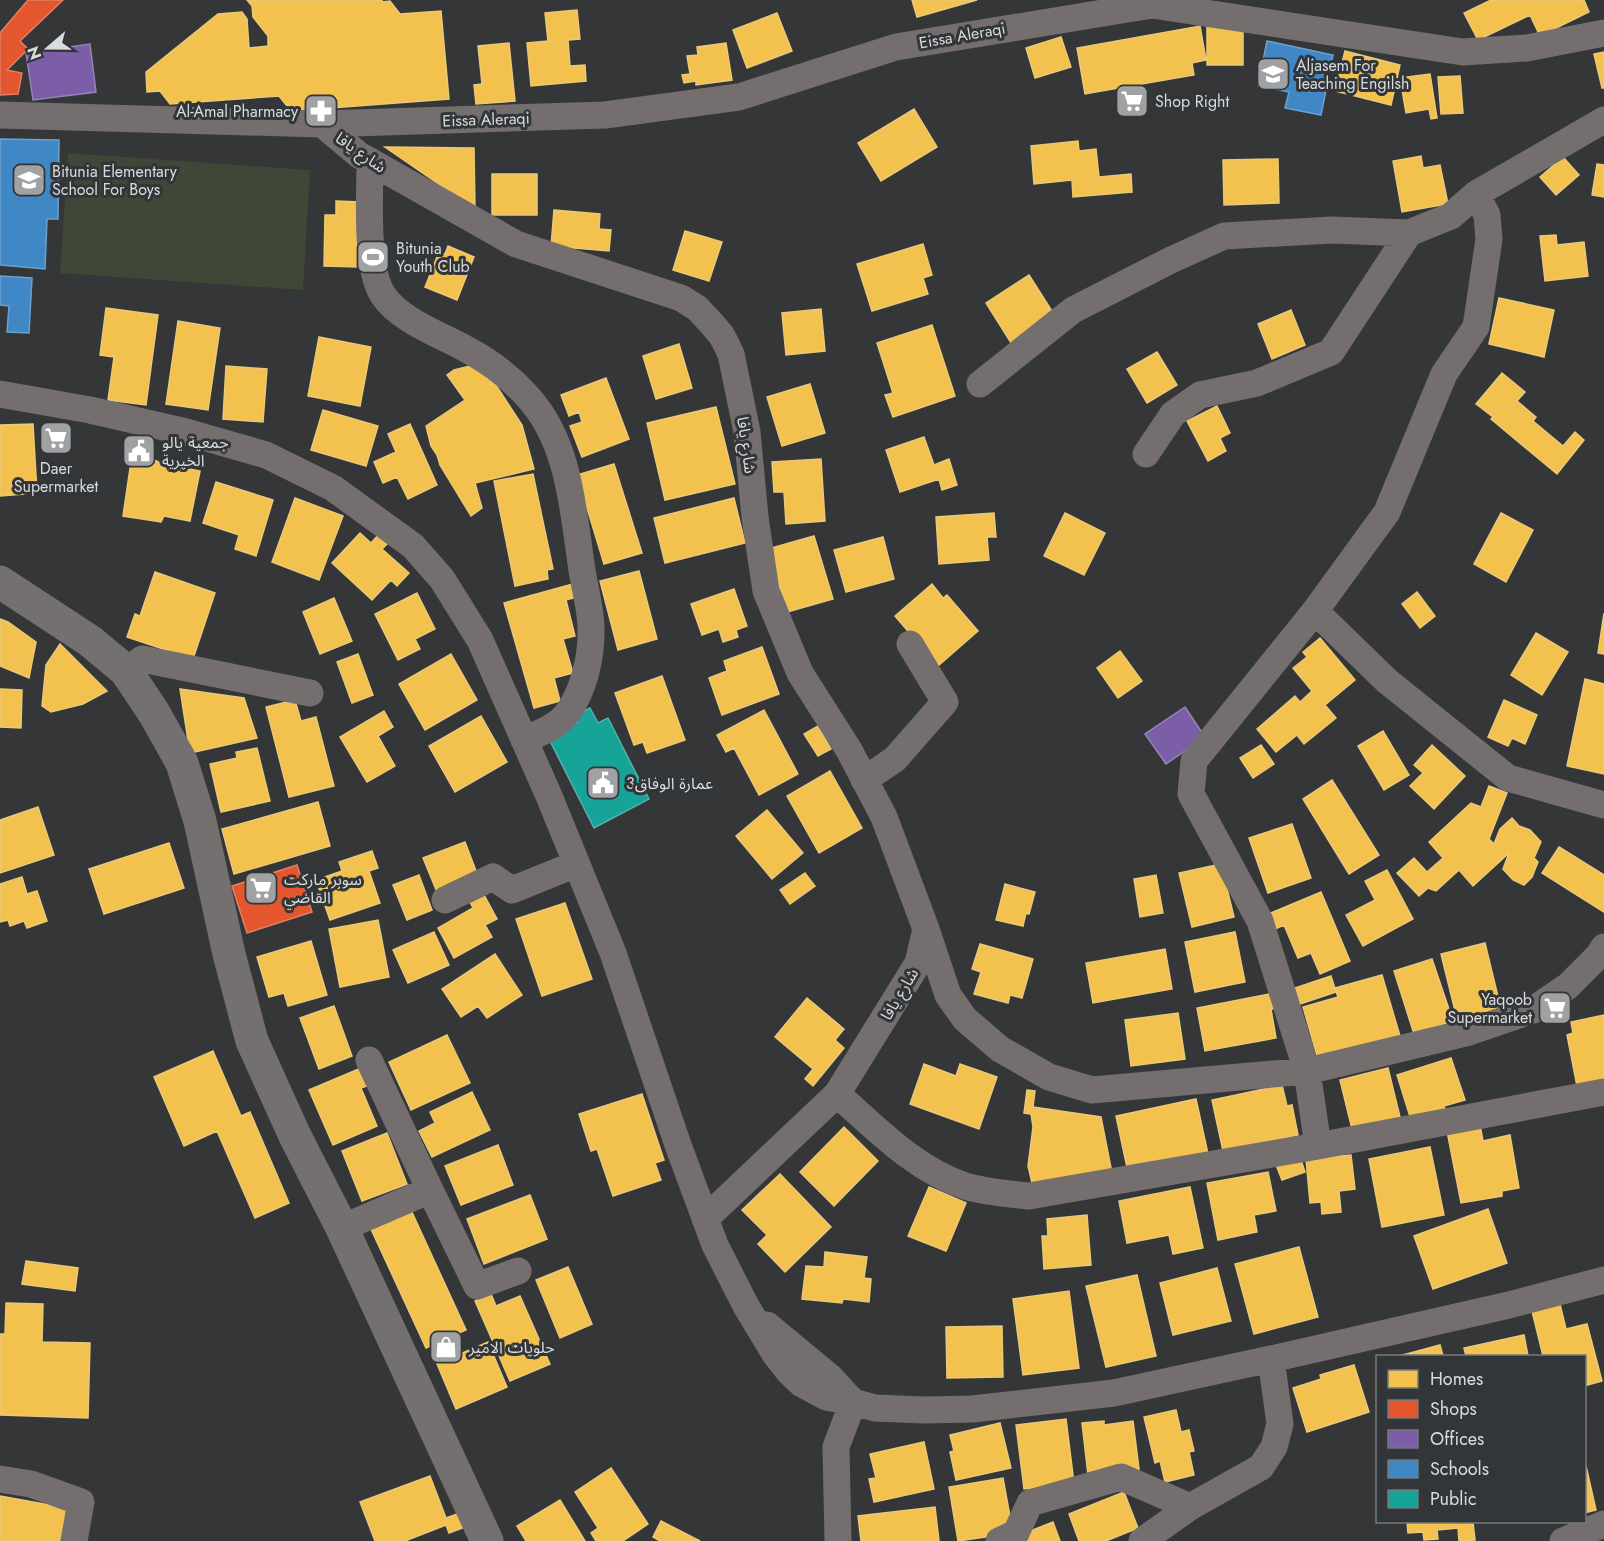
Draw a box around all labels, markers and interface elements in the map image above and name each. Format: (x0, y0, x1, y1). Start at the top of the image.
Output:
street label: Eissa Aleraqi (917, 17, 1007, 54)
north arrow (18, 18, 78, 78)
text: N (21, 43, 47, 63)
place label: Aljasem For Teaching Engilsh (1296, 54, 1409, 95)
school or university icon: Aljasem For Teaching Engilsh (1255, 56, 1291, 92)
supermarket icon: Shop Right (1114, 83, 1150, 119)
place label: Shop Right (1155, 90, 1229, 113)
pharmacy icon: Al-Amal Pharmacy (303, 93, 339, 129)
place label: Al-Amal Pharmacy (176, 100, 299, 123)
street label: Eissa Aleraqi (442, 106, 530, 133)
street label: شارع يافا (330, 127, 391, 179)
place label: Bitunia Elementary School For Boys (52, 160, 178, 201)
school or university icon: Bitunia Elementary School For Boys (11, 162, 47, 198)
place label: Bitunia Youth Club (396, 237, 470, 278)
sports icon: Bitunia Youth Club (355, 239, 391, 275)
street label: شارع يافا (730, 415, 762, 475)
supermarket icon: Daer Supermarket (38, 420, 74, 456)
place label: جمعية يالو الخيرية (162, 431, 229, 472)
public building icon: جمعية يالو الخيرية (121, 433, 157, 469)
place label: Daer Supermarket (14, 457, 98, 498)
public building icon: عمارة الوفاق3 (585, 765, 621, 801)
place label: عمارة الوفاق3 (626, 772, 713, 795)
place label: سوبر ماركت القاضي (284, 868, 362, 910)
supermarket icon: سوبر ماركت القاضي (243, 870, 279, 906)
street label: شارع يافا (875, 964, 925, 1025)
place label: Yaqoob Supermarket (1447, 988, 1532, 1029)
supermarket icon: Yaqoob Supermarket (1537, 990, 1573, 1026)
shop icon: حلويات الامير (428, 1329, 464, 1365)
place label: حلويات الامير (468, 1336, 555, 1359)
legend (1376, 1355, 1586, 1523)
text: Homes (1430, 1366, 1483, 1392)
text: Shops (1430, 1396, 1477, 1422)
text: Offices (1430, 1426, 1484, 1452)
text: Schools (1430, 1456, 1489, 1482)
text: Public (1430, 1486, 1477, 1512)

